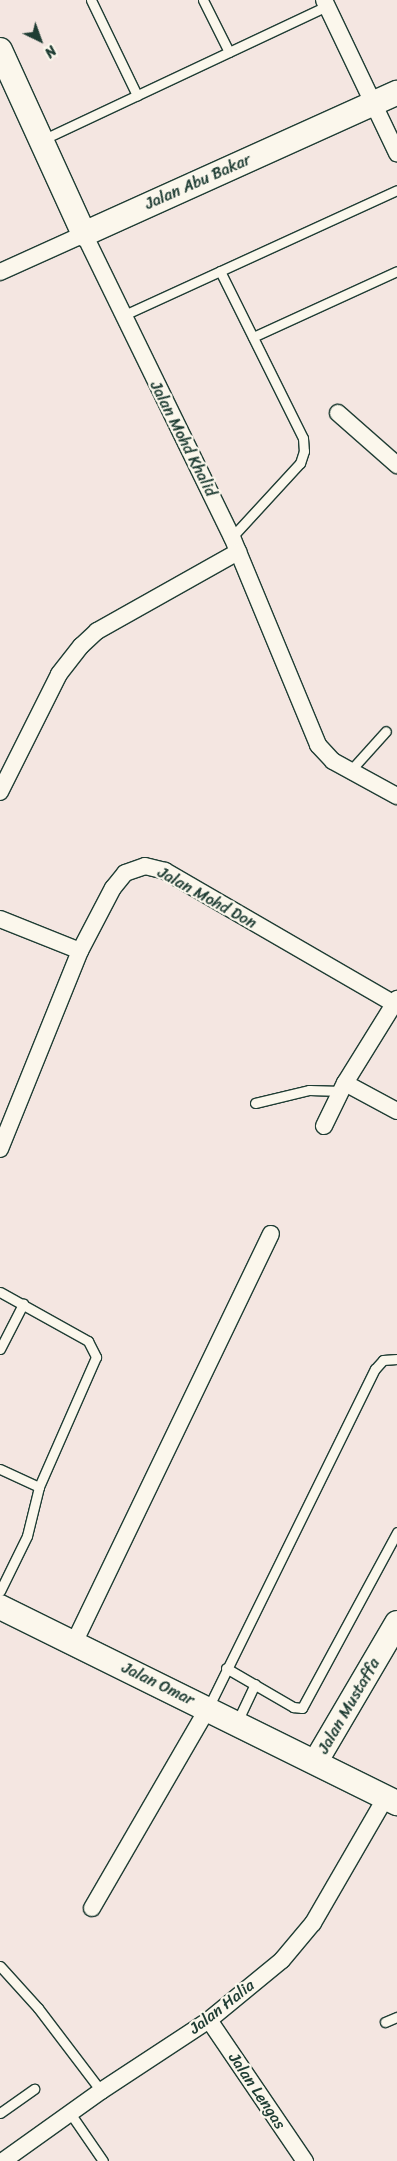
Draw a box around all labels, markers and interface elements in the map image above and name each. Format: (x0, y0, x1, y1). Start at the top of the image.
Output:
north arrow (15, 15, 65, 65)
text: N (38, 39, 62, 64)
street label: Jalan Abu Bakar (142, 150, 254, 214)
street label: Jalan Mohd Khalid (146, 378, 220, 500)
street label: Jalan Mohd Don (155, 863, 259, 933)
street label: Jalan Mustaffa (314, 1655, 384, 1757)
street label: Jalan Omar (119, 1658, 197, 1710)
street label: Jalan Halia (186, 1976, 258, 2038)
street label: Jalan Lengas (224, 2049, 290, 2133)

